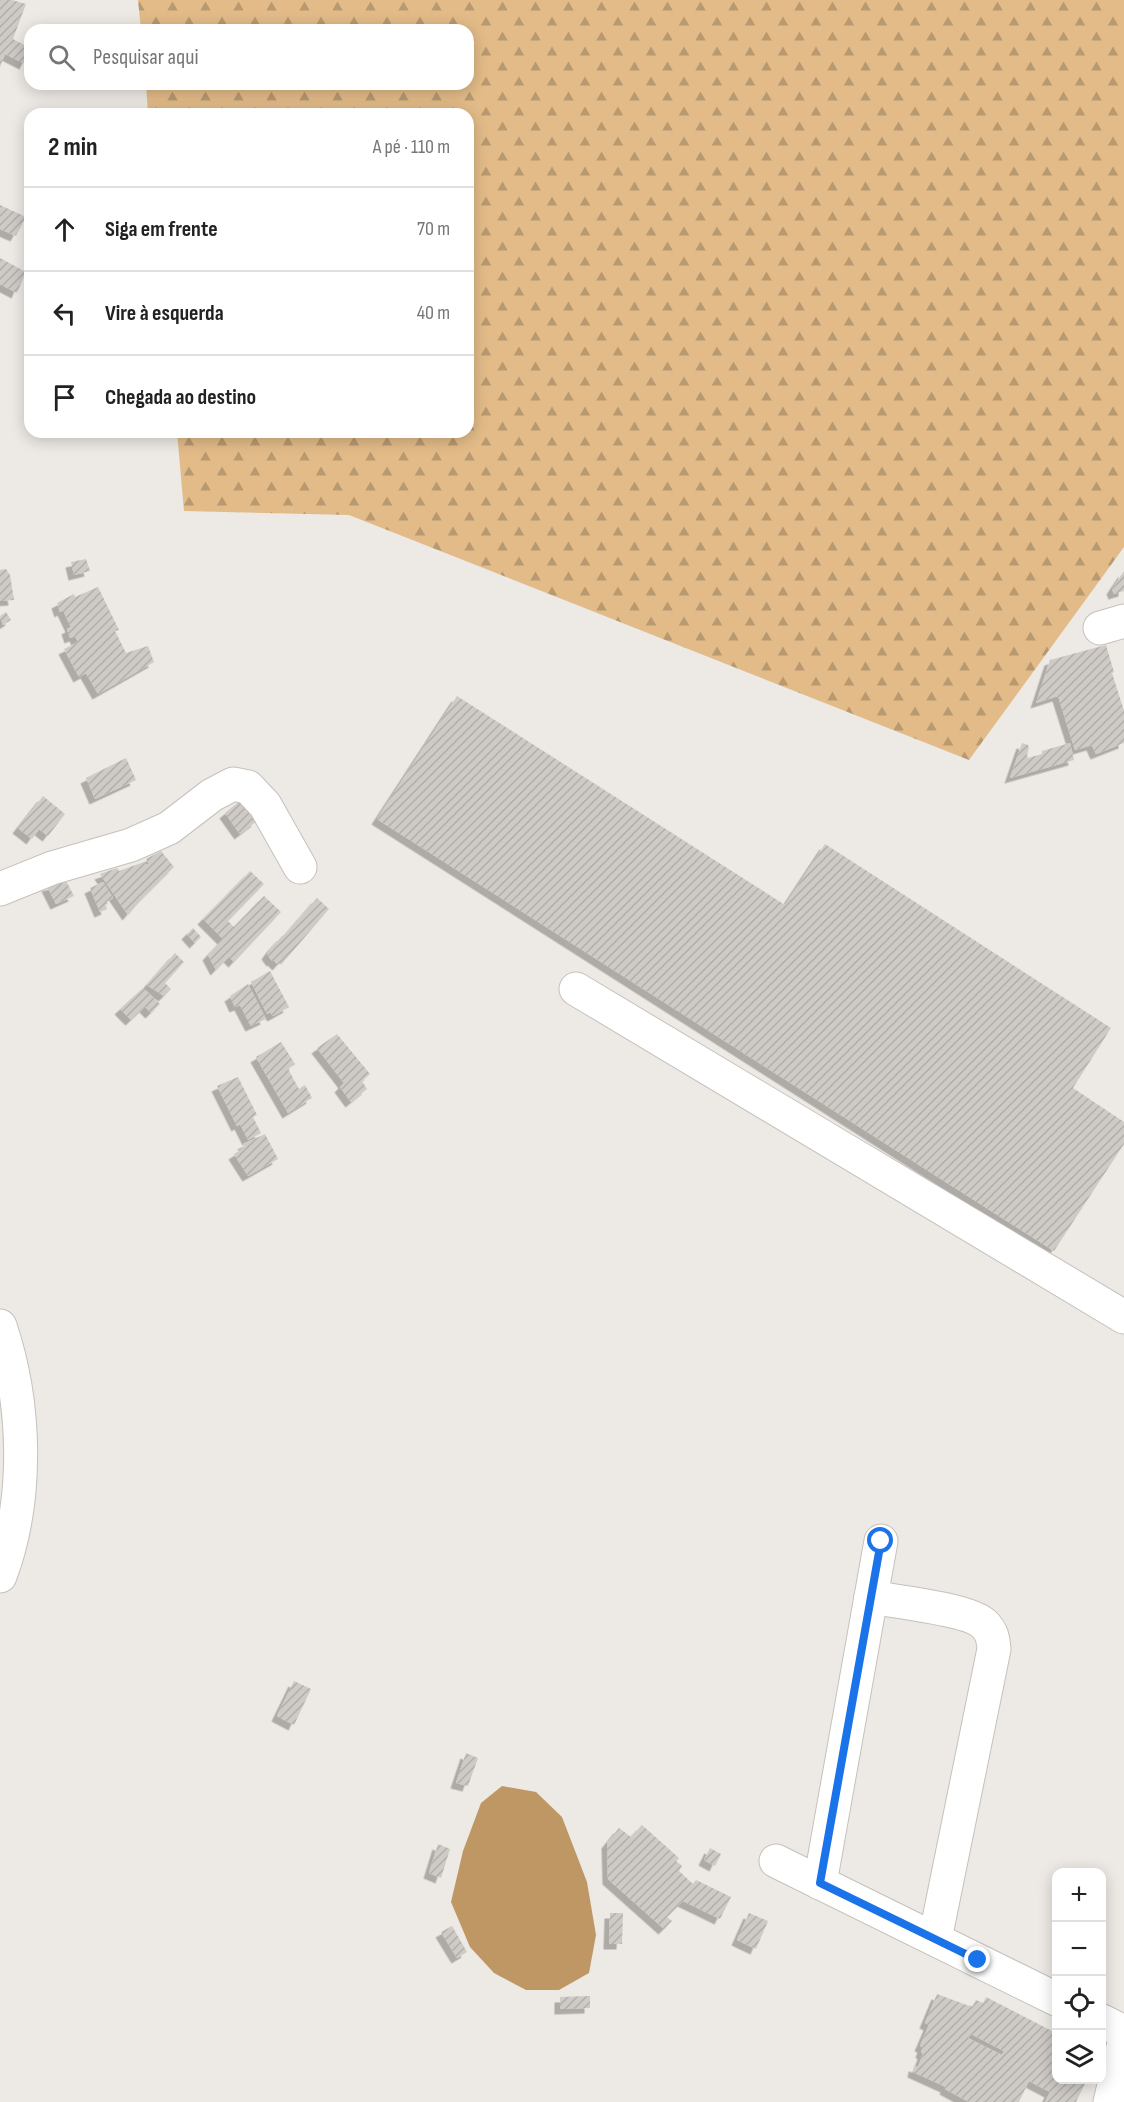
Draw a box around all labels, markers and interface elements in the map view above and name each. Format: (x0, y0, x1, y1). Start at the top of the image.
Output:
search box (24, 24, 474, 90)
icon: search (45, 41, 78, 74)
text: Pesquisar aqui (93, 44, 198, 71)
text: 2 min (48, 132, 98, 163)
text: A pé · 110 m (373, 135, 450, 159)
icon: ahead (48, 213, 81, 246)
text: Siga em frente (105, 216, 218, 243)
text: 70 m (417, 217, 450, 241)
icon: left (48, 297, 81, 330)
text: Vire à esquerda (105, 300, 224, 327)
text: 40 m (417, 301, 450, 325)
icon: arrive (48, 381, 81, 414)
text: Chegada ao destino (105, 384, 256, 411)
route start (867, 1527, 893, 1553)
map controls (1052, 1868, 1106, 2084)
button: + (1052, 1868, 1106, 1922)
button: − (1052, 1922, 1106, 1976)
route end (964, 1946, 990, 1972)
button: locate (1052, 1976, 1106, 2030)
button: layers (1052, 2030, 1106, 2084)

